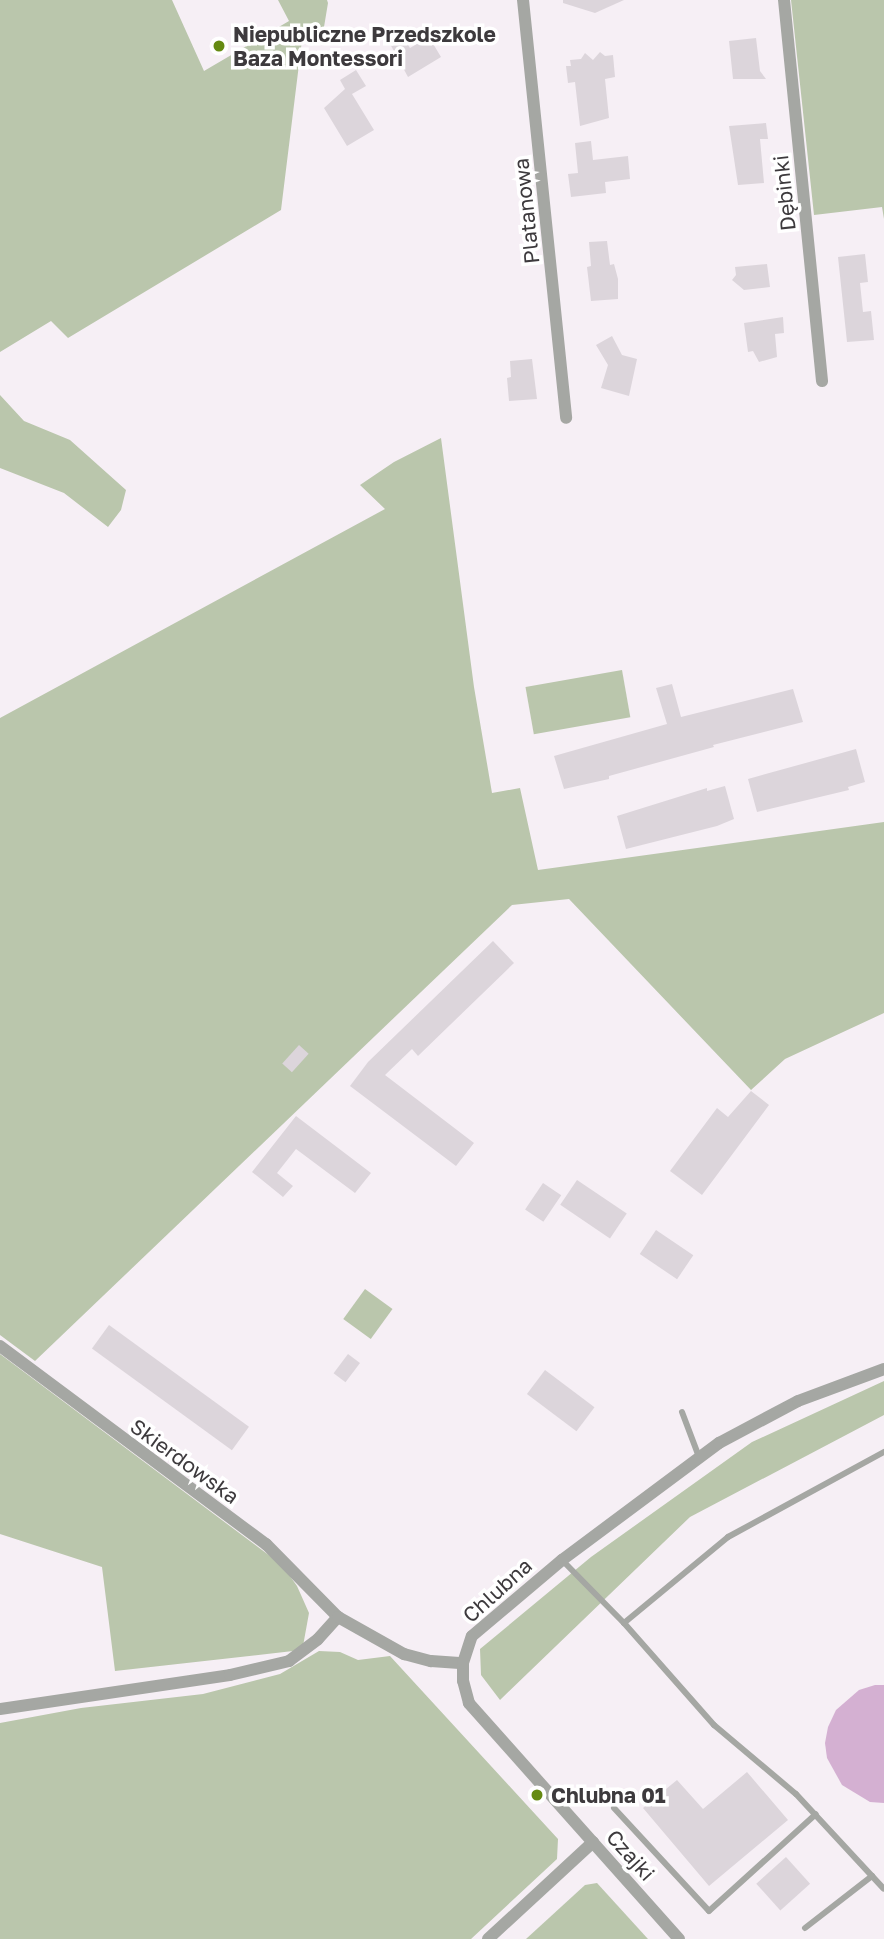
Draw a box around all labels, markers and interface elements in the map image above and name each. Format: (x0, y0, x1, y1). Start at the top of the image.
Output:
place label: Niepubliczne Przedszkole Baza Montessori (233, 21, 496, 71)
marker: Niepubliczne Przedszkole Baza Montessori (211, 38, 227, 54)
street label: Dębinki (768, 154, 800, 232)
street label: Platanowa (508, 157, 544, 265)
street label: Skierdowska (126, 1413, 244, 1509)
street label: Chlubna (457, 1552, 537, 1628)
place label: Chlubna 01 (551, 1782, 666, 1808)
marker: Chlubna 01 (529, 1787, 545, 1803)
street label: Czajki (602, 1824, 660, 1886)

